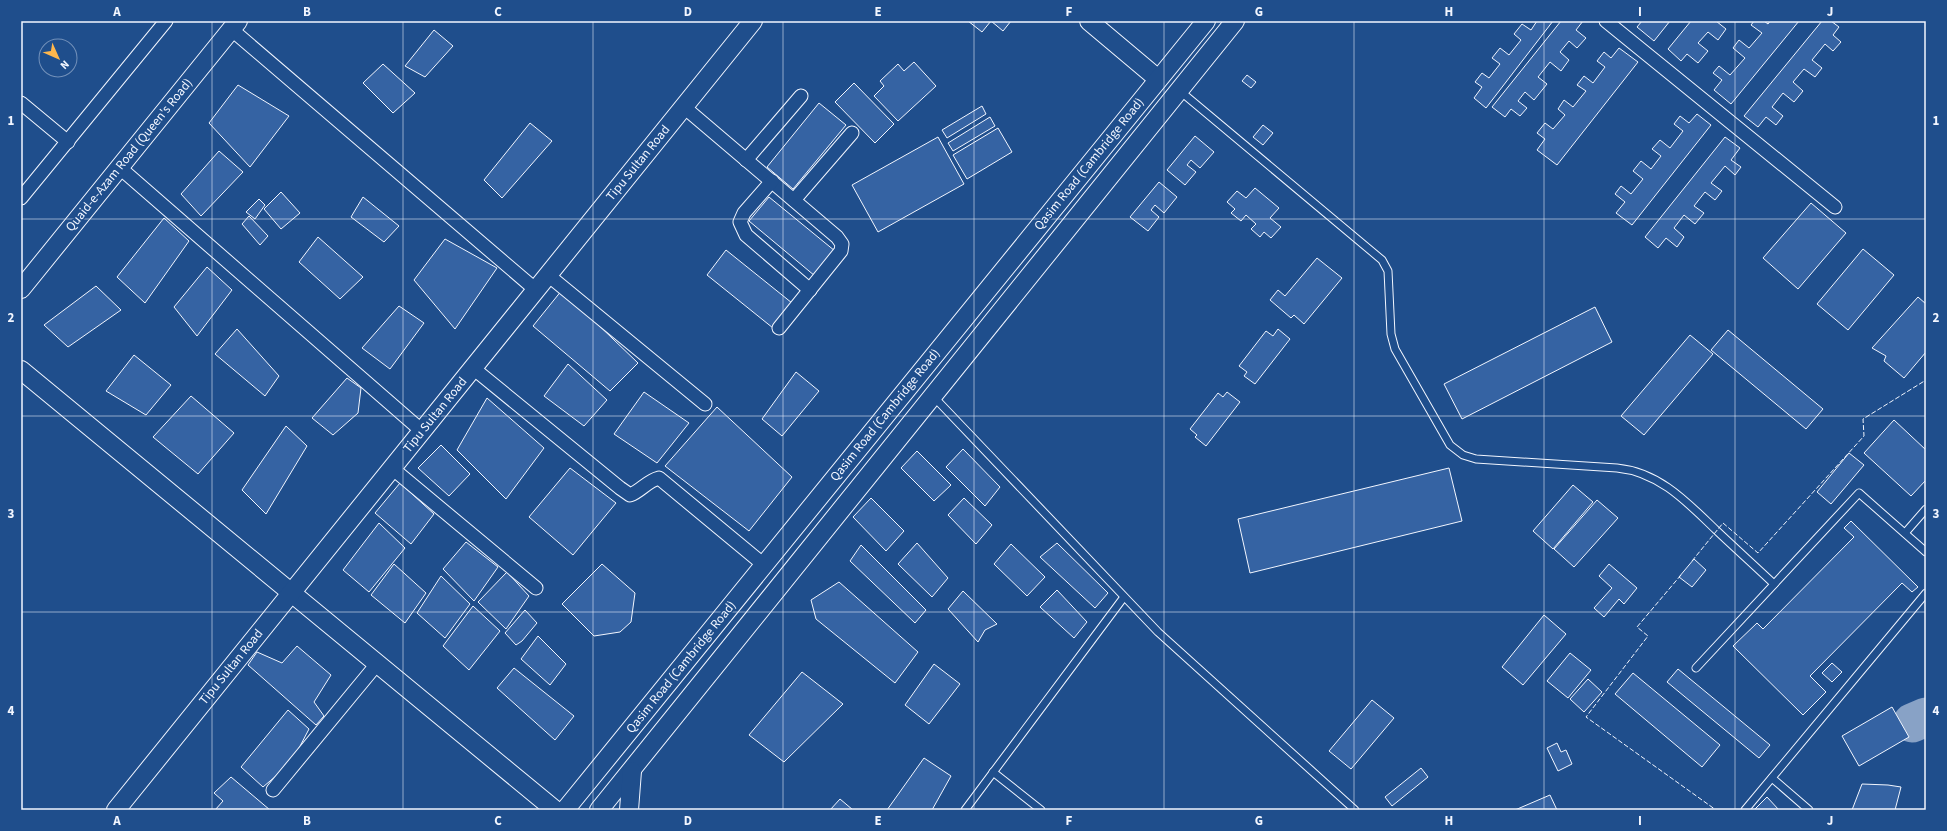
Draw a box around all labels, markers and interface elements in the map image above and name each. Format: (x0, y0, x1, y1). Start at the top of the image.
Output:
text: A (112, 3, 121, 21)
text: B (303, 3, 311, 21)
text: C (494, 3, 502, 21)
text: D (684, 3, 692, 21)
text: E (874, 3, 882, 21)
text: F (1066, 3, 1073, 21)
text: G (1255, 3, 1263, 21)
text: H (1445, 3, 1453, 21)
text: I (1638, 3, 1642, 21)
text: J (1827, 3, 1833, 21)
north arrow (38, 38, 78, 78)
text: N (57, 57, 73, 73)
street label: Quaid-e-Azam Road (Queen's Road) (61, 75, 197, 235)
street label: Qasim Road (Cambridge Road) (1030, 94, 1148, 234)
text: 1 (8, 112, 15, 130)
text: 1 (1933, 112, 1940, 130)
street label: Tipu Sultan Road (602, 121, 674, 205)
text: 2 (8, 309, 15, 327)
text: 2 (1933, 309, 1940, 327)
street label: Qasim Road (Cambridge Road) (826, 345, 944, 485)
street label: Tipu Sultan Road (399, 373, 471, 457)
text: 3 (8, 505, 15, 523)
text: 3 (1933, 505, 1940, 523)
street label: Qasim Road (Cambridge Road) (622, 597, 740, 737)
street label: Tipu Sultan Road (195, 625, 267, 709)
text: 4 (8, 702, 15, 720)
text: 4 (1933, 702, 1940, 720)
text: A (112, 812, 121, 830)
text: B (303, 812, 311, 830)
text: C (494, 812, 502, 830)
text: D (684, 812, 692, 830)
text: E (874, 812, 882, 830)
text: F (1066, 812, 1073, 830)
text: G (1255, 812, 1263, 830)
text: H (1445, 812, 1453, 830)
text: I (1638, 812, 1642, 830)
text: J (1827, 812, 1833, 830)

